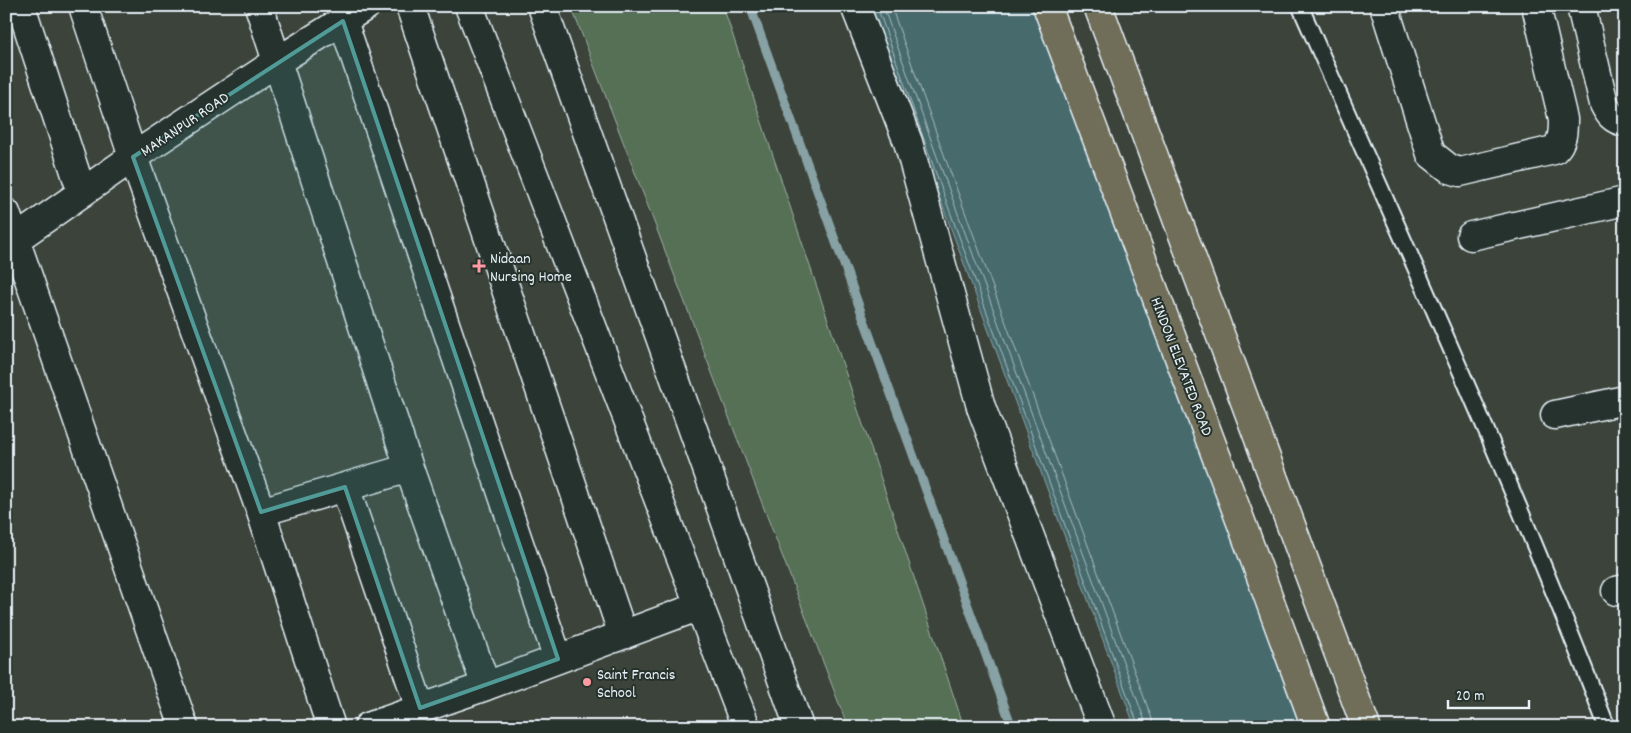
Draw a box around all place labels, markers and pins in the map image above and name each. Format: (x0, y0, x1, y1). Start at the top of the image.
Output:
place label: Nidaan Nursing Home (490, 248, 572, 289)
marker: Nidaan Nursing Home (472, 259, 486, 273)
place label: Saint Francis School (597, 664, 676, 705)
marker: Saint Francis School (581, 676, 593, 688)

